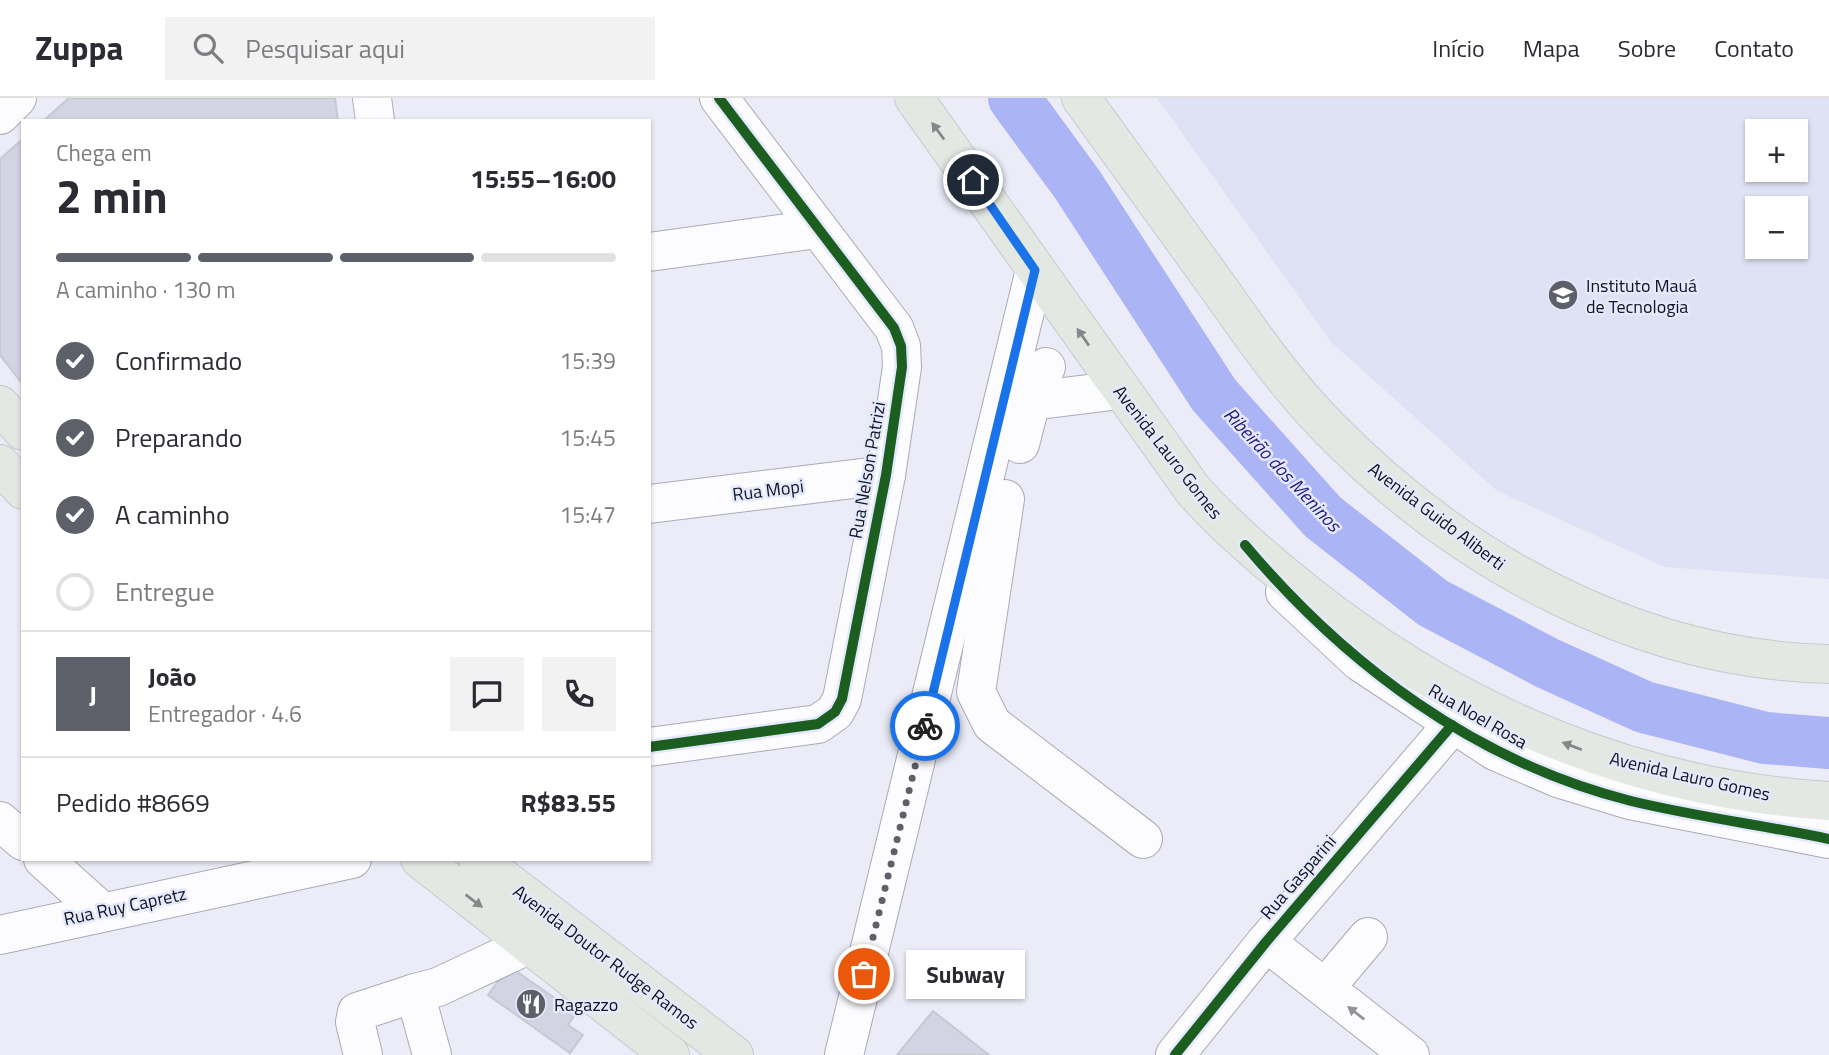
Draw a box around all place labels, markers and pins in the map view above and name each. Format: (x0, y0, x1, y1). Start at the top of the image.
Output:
pin (943, 150, 1003, 210)
place label: Instituto Mauá de Tecnologia (1586, 272, 1697, 320)
school or university icon: Instituto Mauá de Tecnologia (1546, 278, 1580, 312)
pin (834, 944, 894, 1004)
callout: Subway (906, 950, 1025, 998)
restaurant icon: Ragazzo (514, 987, 548, 1021)
place label: Ragazzo (554, 991, 618, 1018)

